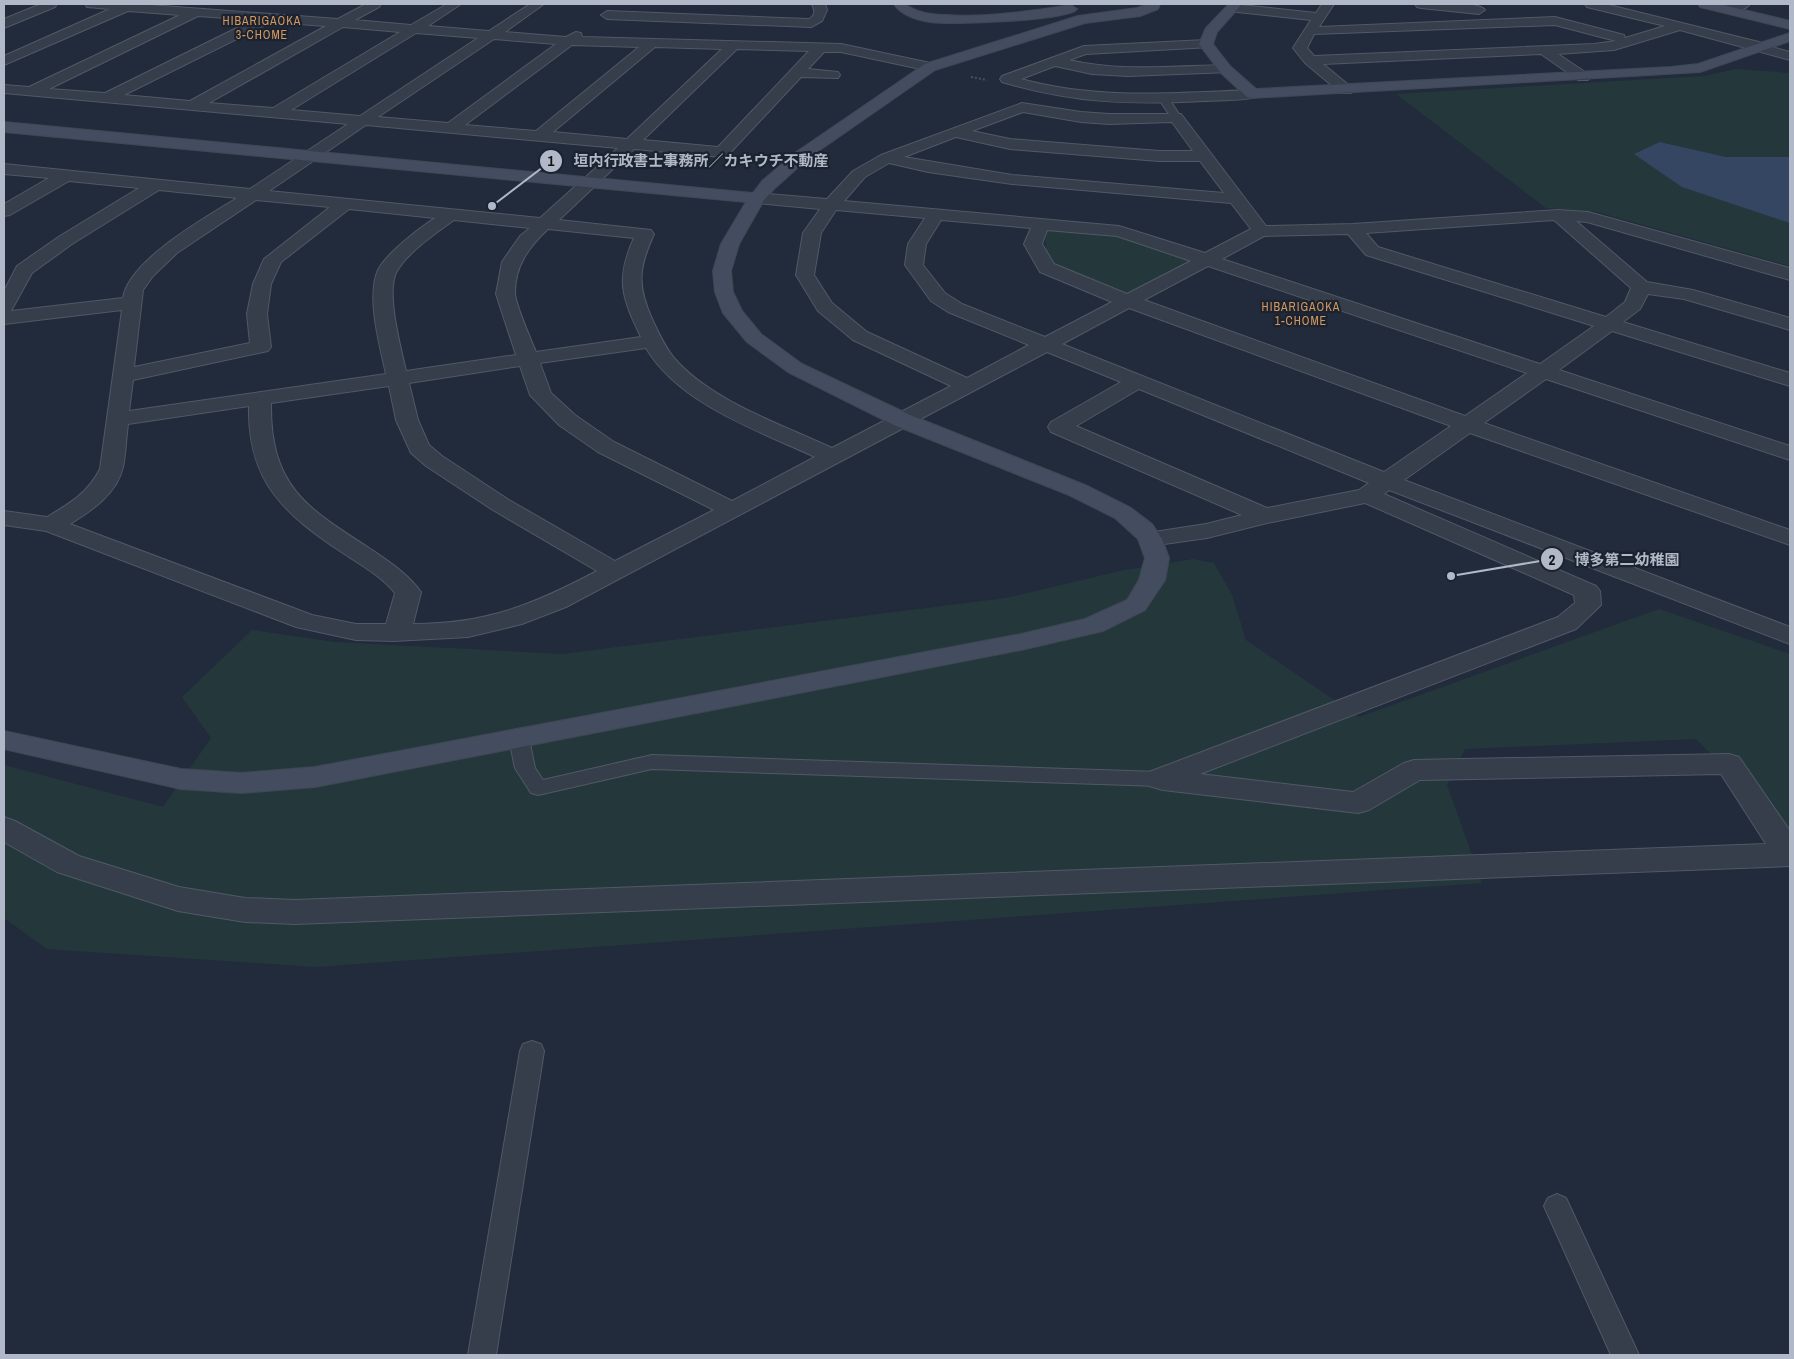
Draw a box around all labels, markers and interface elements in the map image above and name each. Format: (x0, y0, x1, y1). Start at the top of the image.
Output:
district label: HIBARIGAOKA 3-CHOME (223, 13, 301, 43)
callout: 垣内行政書士事務所／カキウチ不動産 (538, 146, 838, 176)
text: 1 (548, 150, 555, 171)
text: 垣内行政書士事務所／カキウチ不動産 (573, 150, 829, 171)
district label: HIBARIGAOKA 1-CHOME (1262, 299, 1340, 329)
callout: 博多第二幼稚園 (1539, 544, 1689, 574)
text: 2 (1549, 549, 1556, 570)
text: 博多第二幼稚園 (1574, 549, 1680, 570)

